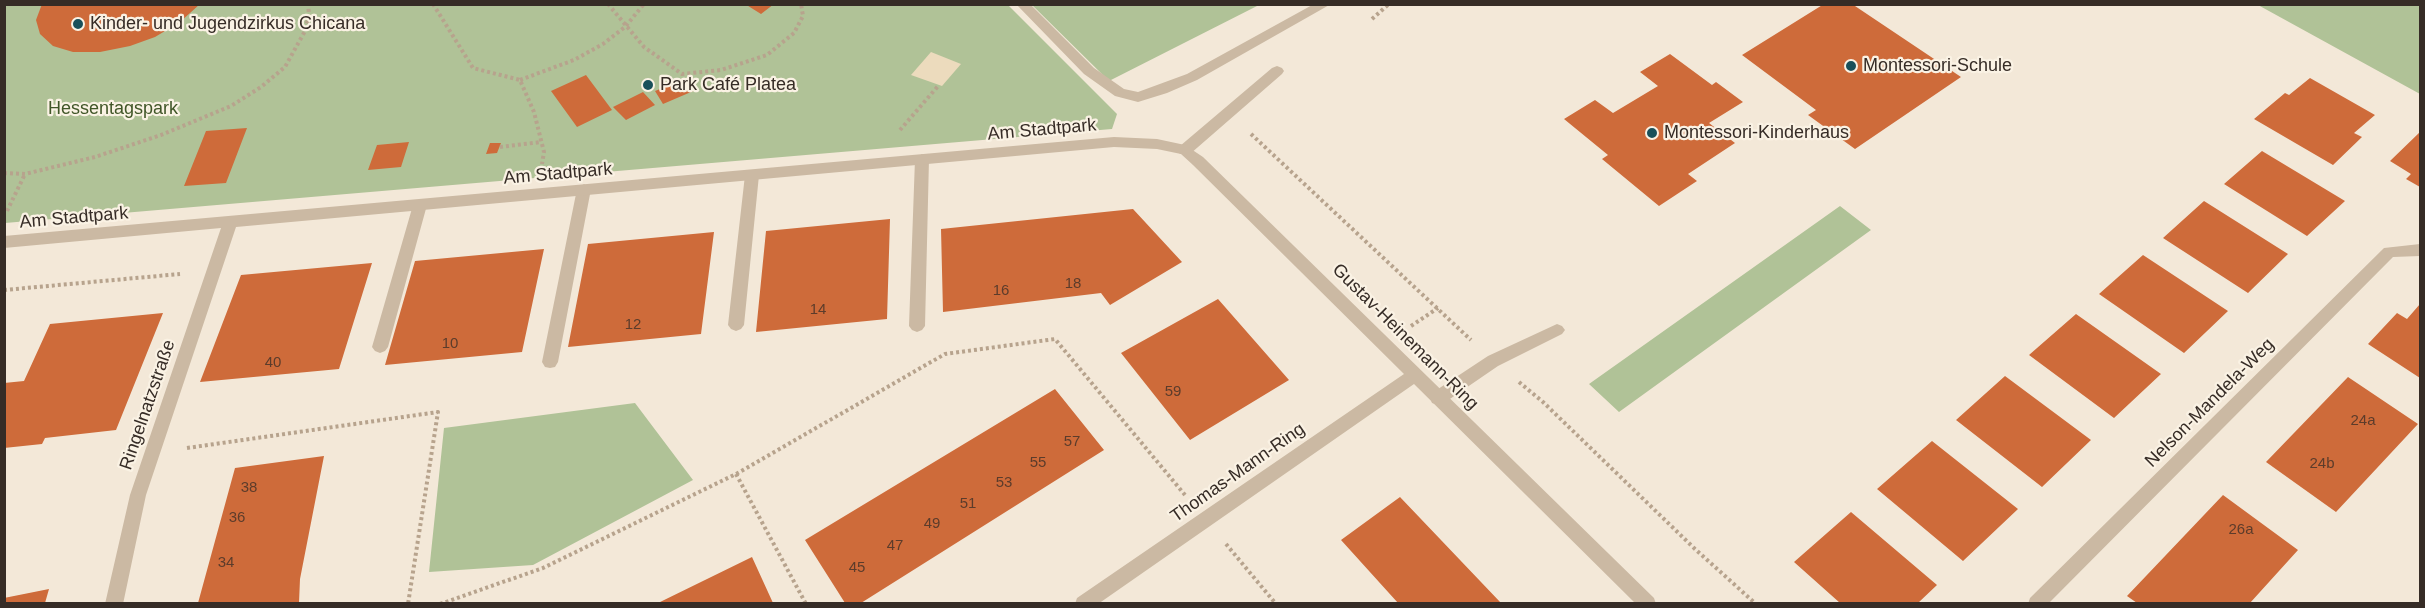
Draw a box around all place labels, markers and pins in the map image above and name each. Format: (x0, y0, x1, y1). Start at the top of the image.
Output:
place label: Kinder- und Jugendzirkus Chicana (90, 13, 365, 35)
marker: Kinder- und Jugendzirkus Chicana (71, 17, 85, 31)
place label: Montessori-Schule (1863, 55, 2012, 77)
marker: Montessori-Schule (1844, 59, 1858, 73)
place label: Park Café Platea (660, 74, 796, 96)
marker: Park Café Platea (641, 78, 655, 92)
place label: Montessori-Kinderhaus (1664, 122, 1849, 144)
marker: Montessori-Kinderhaus (1645, 126, 1659, 140)

